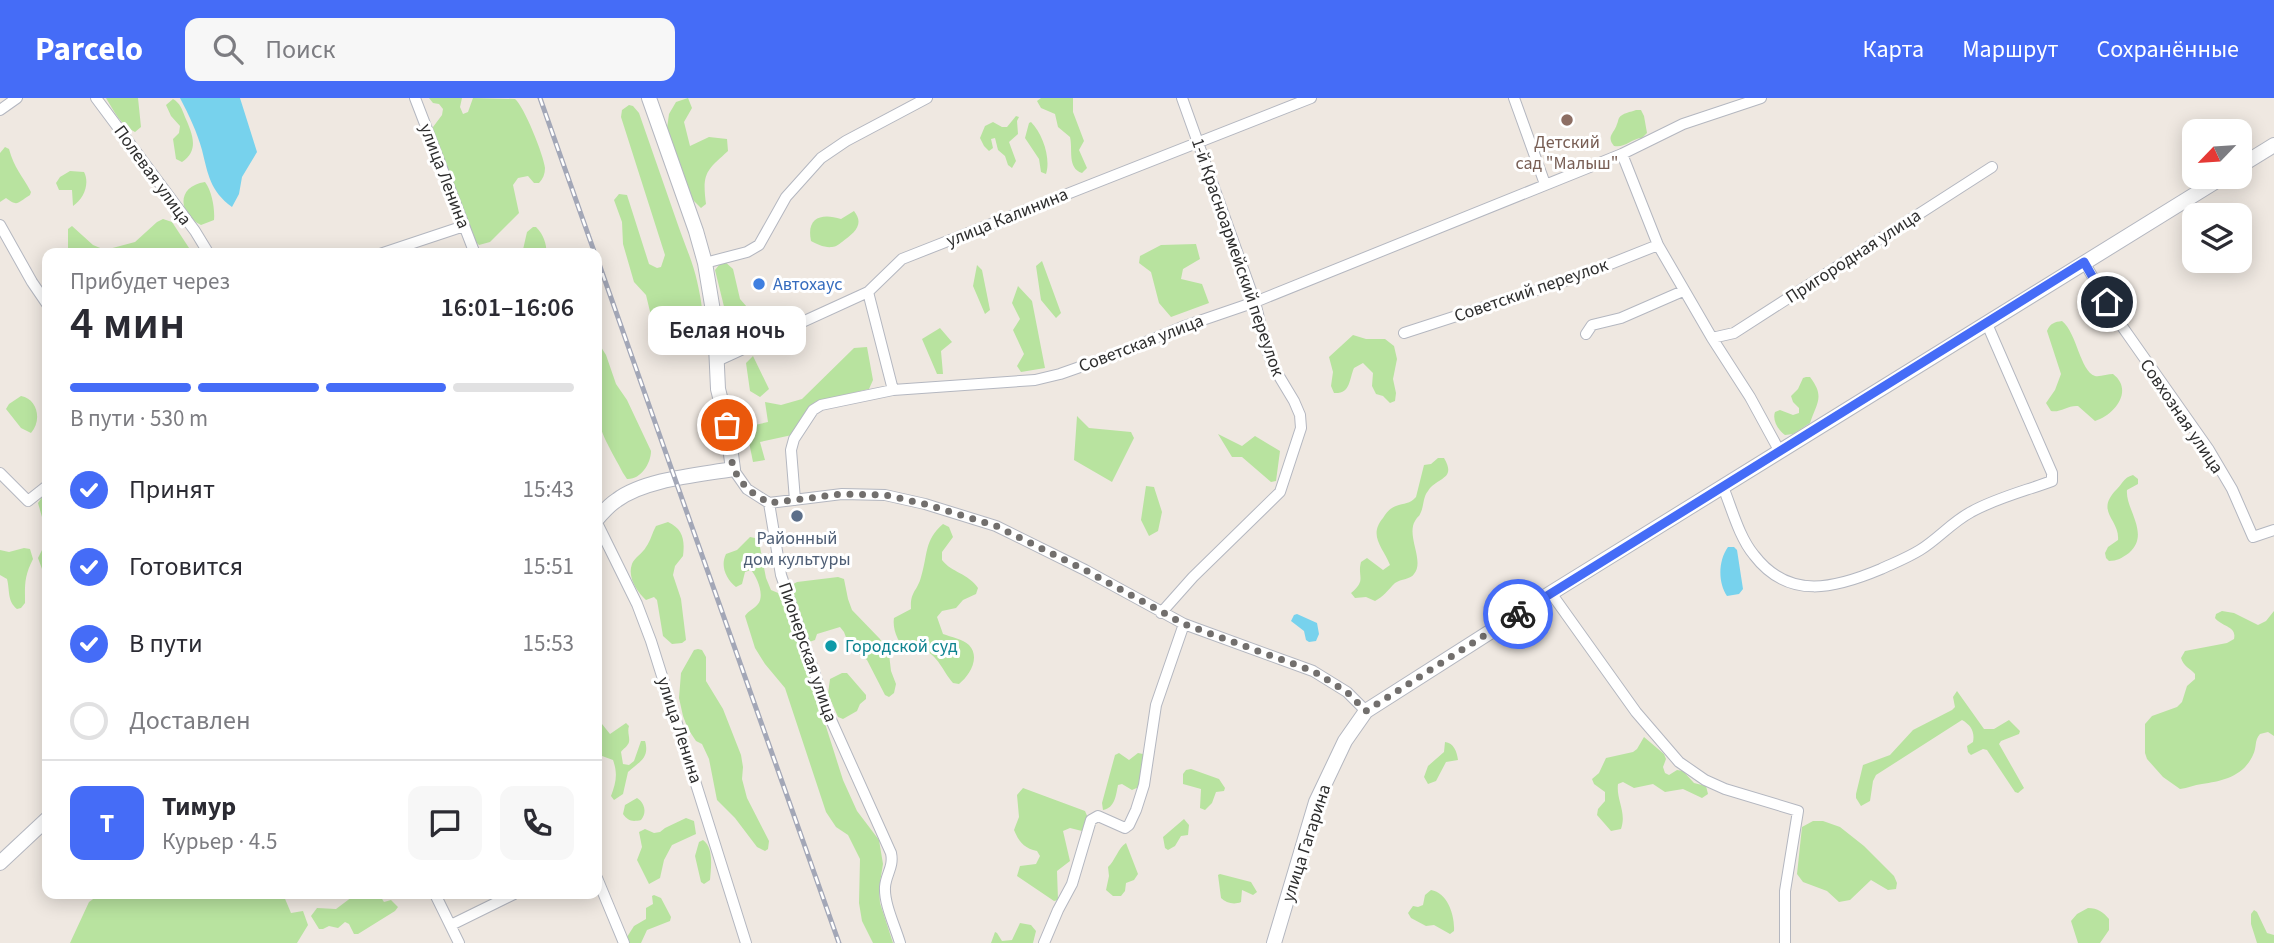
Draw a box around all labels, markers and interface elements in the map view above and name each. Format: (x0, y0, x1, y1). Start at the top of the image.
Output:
search box (185, 18, 675, 81)
text: Parcelo (35, 26, 143, 73)
icon: search (209, 30, 247, 68)
text: Поиск (265, 31, 335, 68)
text: Карта (1863, 32, 1924, 67)
text: Маршрут (1962, 32, 2058, 67)
text: Сохранённые (2096, 32, 2239, 67)
marker: Детский сад "Малыш" (1559, 112, 1575, 128)
north arrow (2182, 119, 2252, 189)
map controls (2182, 119, 2252, 273)
street label: Полевая улица (108, 120, 197, 230)
street label: улица Ленина (413, 120, 476, 232)
place label: Детский сад "Малыш" (1516, 130, 1618, 176)
street label: 1-й Красноармейский переулок (1185, 135, 1290, 380)
street label: улица Калинина (942, 182, 1072, 253)
street label: Пригородная улица (1781, 203, 1926, 310)
button: layers (2182, 203, 2252, 273)
street label: Советский переулок (1451, 252, 1612, 329)
text: Прибудет через (70, 265, 230, 298)
place label: Автохаус (773, 272, 842, 297)
pin (2077, 272, 2137, 332)
marker: Автохаус (751, 276, 767, 292)
icon: home (2088, 283, 2126, 321)
text: 16:01–16:06 (441, 289, 574, 326)
text: 4 мин (70, 291, 185, 356)
callout: Белая ночь (648, 306, 806, 355)
street label: Советская улица (1075, 308, 1207, 379)
text: Белая ночь (669, 314, 785, 347)
street label: Совхозная улица (2134, 354, 2229, 479)
pin (697, 395, 757, 455)
text: В пути · 530 m (70, 402, 208, 435)
icon: bag (708, 406, 746, 444)
icon: check (70, 471, 108, 509)
text: Принят (129, 471, 215, 508)
text: 15:43 (523, 473, 574, 506)
marker: Районный дом культуры (789, 508, 805, 524)
place label: Районный дом культуры (743, 526, 851, 572)
icon: check (70, 548, 108, 586)
text: Готовится (129, 548, 243, 585)
text: 15:51 (523, 550, 574, 583)
street label: Пионерская улица (772, 579, 843, 726)
courier (1483, 579, 1553, 649)
icon: bike (1499, 595, 1537, 633)
icon: check (70, 625, 108, 663)
text: В пути (129, 625, 203, 662)
text: 15:53 (523, 627, 574, 660)
place label: Городской суд (845, 634, 958, 659)
marker: Городской суд (823, 638, 839, 654)
street label: улица Ленина (651, 674, 708, 787)
text: Доставлен (129, 702, 251, 739)
street label: улица Гагарина (1276, 781, 1337, 905)
button: chat (408, 786, 482, 860)
button: phone (500, 786, 574, 860)
text: Тимур (162, 788, 236, 825)
text: Т (100, 805, 114, 842)
text: Курьер · 4.5 (162, 825, 277, 858)

